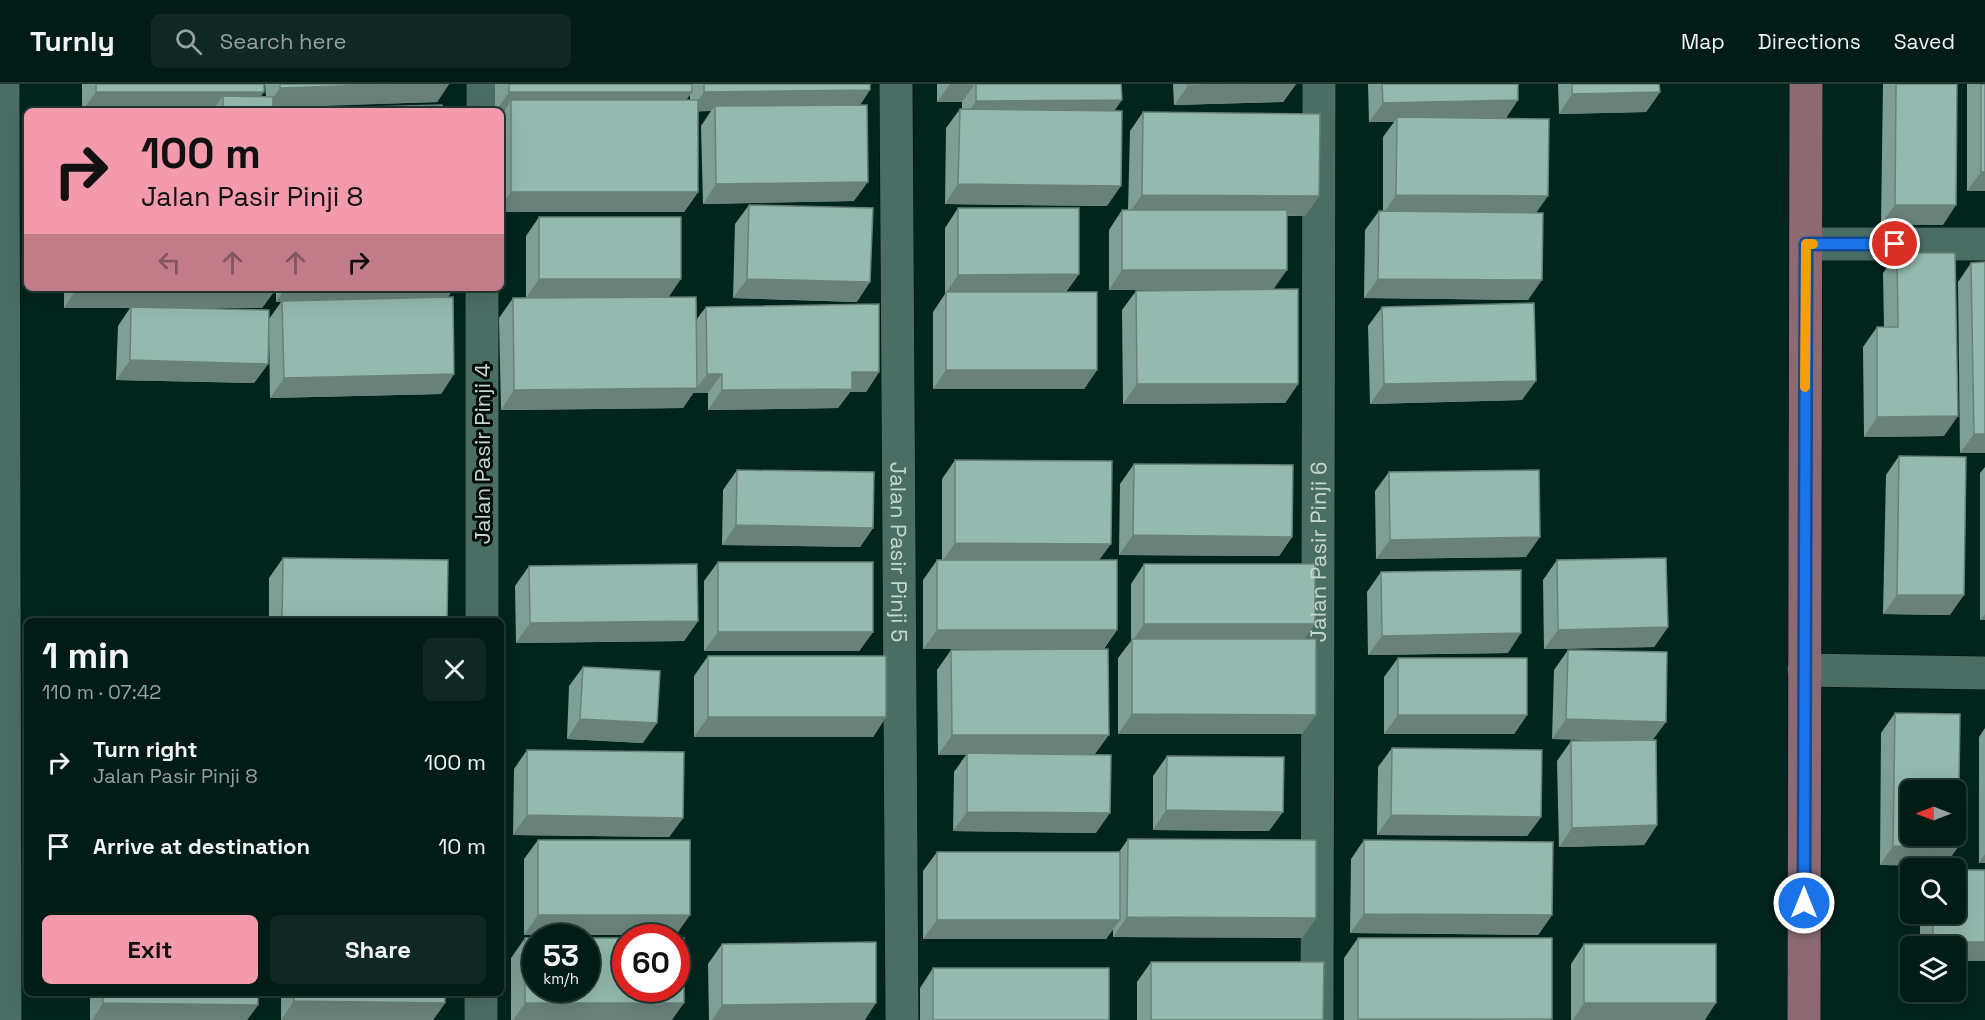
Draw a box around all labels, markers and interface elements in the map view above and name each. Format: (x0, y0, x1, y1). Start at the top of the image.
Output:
search box (151, 14, 571, 68)
text: Turnly (30, 23, 115, 59)
icon: search (172, 25, 205, 58)
text: Search here (220, 27, 347, 55)
text: Map (1681, 28, 1725, 55)
text: Directions (1758, 28, 1861, 55)
text: Saved (1894, 28, 1955, 55)
text: 100 m (141, 127, 261, 180)
icon: right (42, 132, 120, 210)
text: Jalan Pasir Pinji 8 (141, 179, 363, 214)
pin (1869, 218, 1920, 269)
icon: arrive (1878, 227, 1911, 260)
icon: left (153, 246, 186, 279)
icon: ahead (216, 246, 249, 279)
icon: ahead (279, 246, 312, 279)
icon: right (342, 246, 375, 279)
street label: Jalan Pasir Pinji 4 (468, 363, 496, 545)
street label: Jalan Pasir Pinji 6 (1304, 461, 1332, 643)
street label: Jalan Pasir Pinji 5 (884, 462, 914, 642)
text: 1 min (42, 633, 130, 679)
button: close (423, 638, 486, 701)
text: 110 m · 07:42 (42, 679, 161, 705)
text: Turn right (93, 735, 198, 763)
icon: right (42, 746, 75, 779)
text: 100 m (424, 748, 486, 776)
text: Jalan Pasir Pinji 8 (93, 763, 258, 789)
north arrow (1900, 780, 1966, 846)
map controls (1900, 780, 1966, 1002)
icon: arrive (42, 830, 75, 863)
text: Arrive at destination (93, 832, 310, 860)
text: 10 m (438, 832, 486, 860)
button: search (1900, 858, 1966, 924)
position arrow (1772, 871, 1836, 935)
button: Exit (42, 915, 258, 984)
button: Share (270, 915, 486, 984)
speed limit sign: 60 (612, 924, 690, 1002)
text: 53 (543, 936, 579, 975)
button: layers (1900, 936, 1966, 1002)
text: km/h (543, 969, 579, 988)

